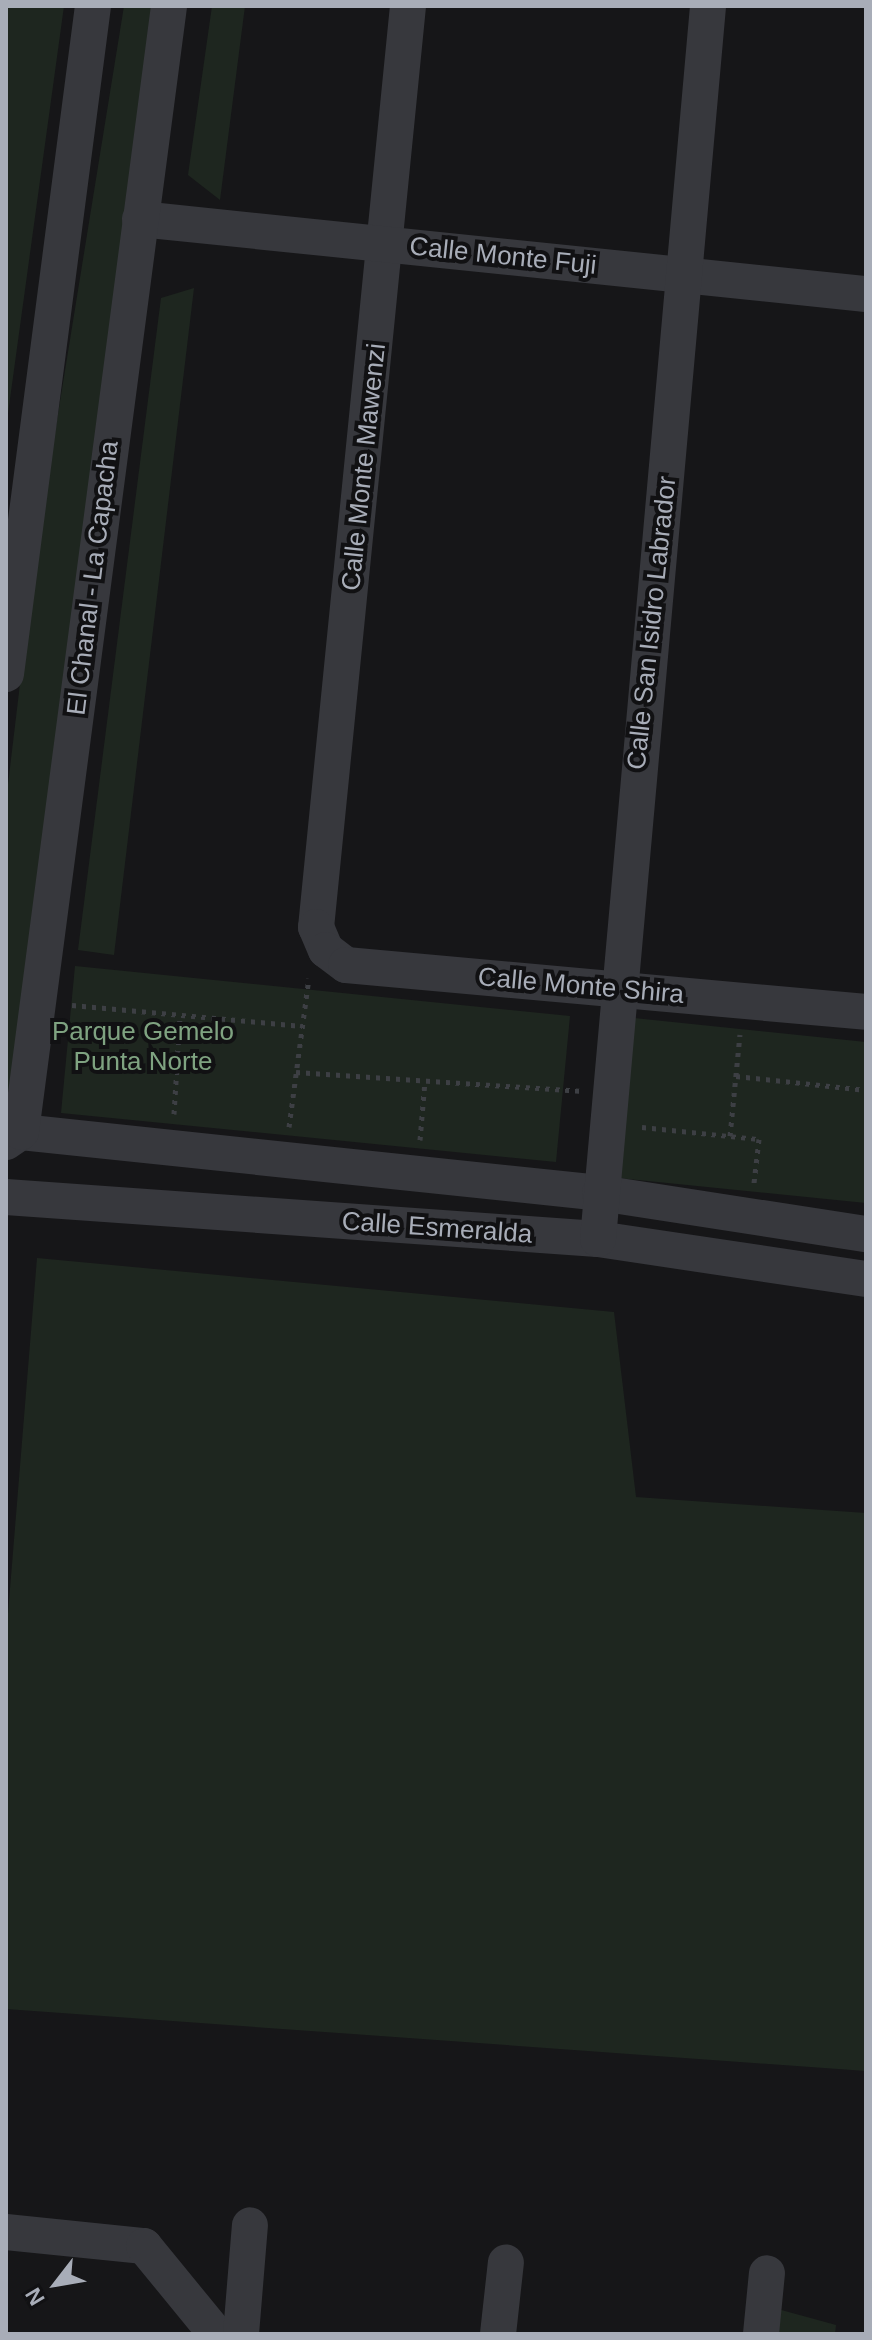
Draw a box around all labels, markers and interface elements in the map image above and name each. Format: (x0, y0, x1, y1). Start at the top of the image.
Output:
street label: Calle Monte Fuji (408, 231, 598, 281)
street label: Calle Monte Mawenzi (335, 342, 393, 592)
street label: El Chanal - La Capacha (61, 439, 125, 717)
street label: Calle San Isidro Labrador (621, 475, 683, 771)
street label: Calle Monte Shira (477, 961, 685, 1011)
park label: Parque Gemelo Punta Norte (52, 1016, 234, 1078)
street label: Calle Esmeralda (341, 1206, 533, 1250)
north arrow (16, 2244, 96, 2324)
text: N (20, 2283, 50, 2310)

